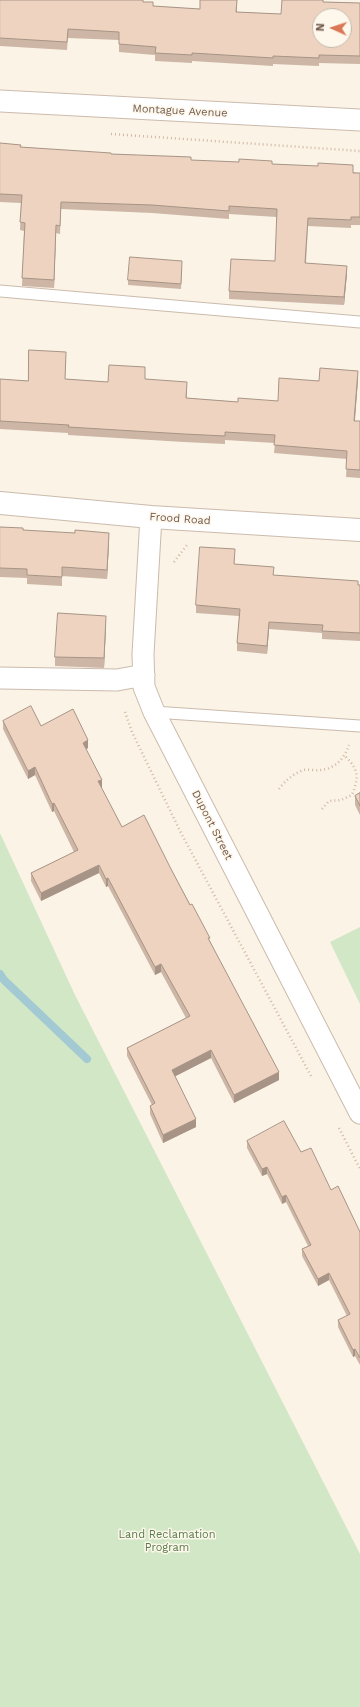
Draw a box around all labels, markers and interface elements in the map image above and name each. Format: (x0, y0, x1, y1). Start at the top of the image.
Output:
north arrow (312, 8, 352, 48)
text: N (314, 23, 327, 32)
street label: Montague Avenue (132, 102, 228, 120)
street label: Frood Road (149, 510, 211, 528)
street label: Dupont Street (189, 788, 235, 862)
park label: Land Reclamation Program (119, 1528, 215, 1554)

